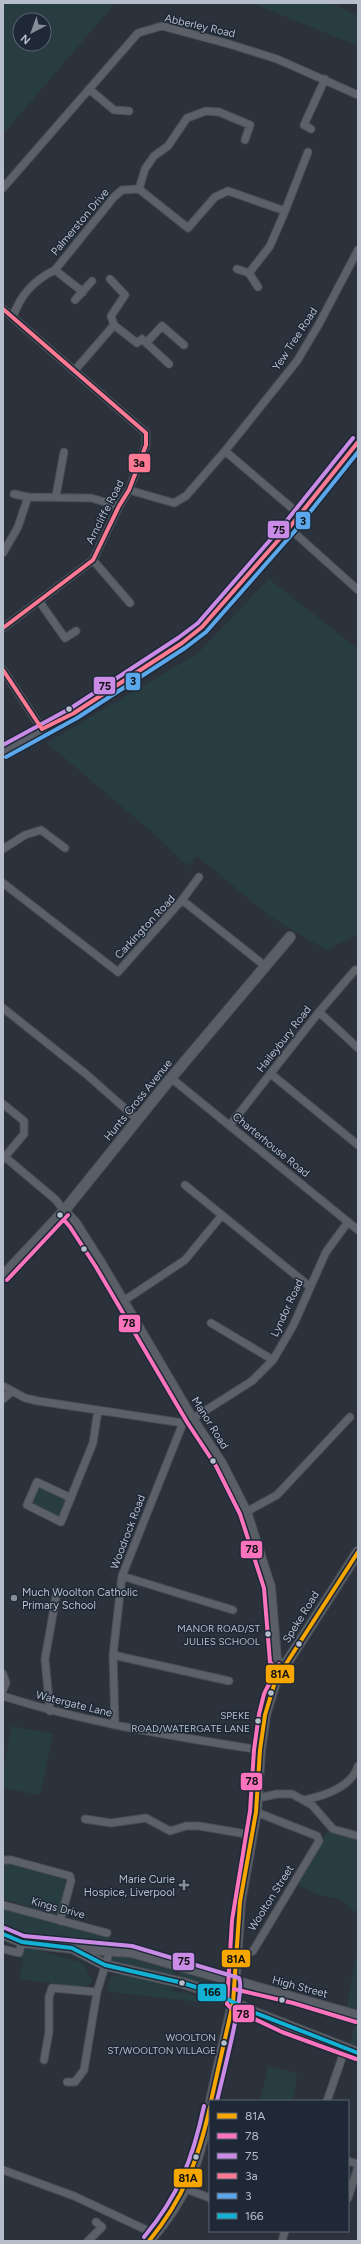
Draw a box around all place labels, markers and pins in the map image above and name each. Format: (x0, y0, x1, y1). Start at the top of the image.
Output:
unlabelled marker (64, 704, 74, 714)
unlabelled marker (55, 1210, 65, 1220)
unlabelled marker (79, 1244, 89, 1254)
unlabelled marker (208, 1456, 218, 1466)
place label: Much Woolton Catholic Primary School (22, 1586, 138, 1612)
marker: Much Woolton Catholic Primary School (9, 1593, 19, 1603)
place label: MANOR ROAD/ST JULIES SCHOOL (177, 1622, 261, 1648)
marker: MANOR ROAD/ST JULIES SCHOOL (263, 1629, 273, 1639)
unlabelled marker (294, 1639, 304, 1649)
unlabelled marker (266, 1688, 276, 1698)
place label: SPEKE ROAD/WATERGATE LANE (131, 1709, 250, 1735)
marker: SPEKE ROAD/WATERGATE LANE (253, 1716, 263, 1726)
place label: Marie Curie Hospice, Liverpool (84, 1873, 175, 1899)
marker: Marie Curie Hospice, Liverpool (178, 1879, 190, 1891)
unlabelled marker (177, 1978, 187, 1988)
unlabelled marker (277, 1995, 287, 2005)
place label: WOOLTON ST/WOOLTON VILLAGE (107, 2031, 216, 2057)
marker: WOOLTON ST/WOOLTON VILLAGE (219, 2038, 229, 2048)
unlabelled marker (191, 2152, 201, 2162)

